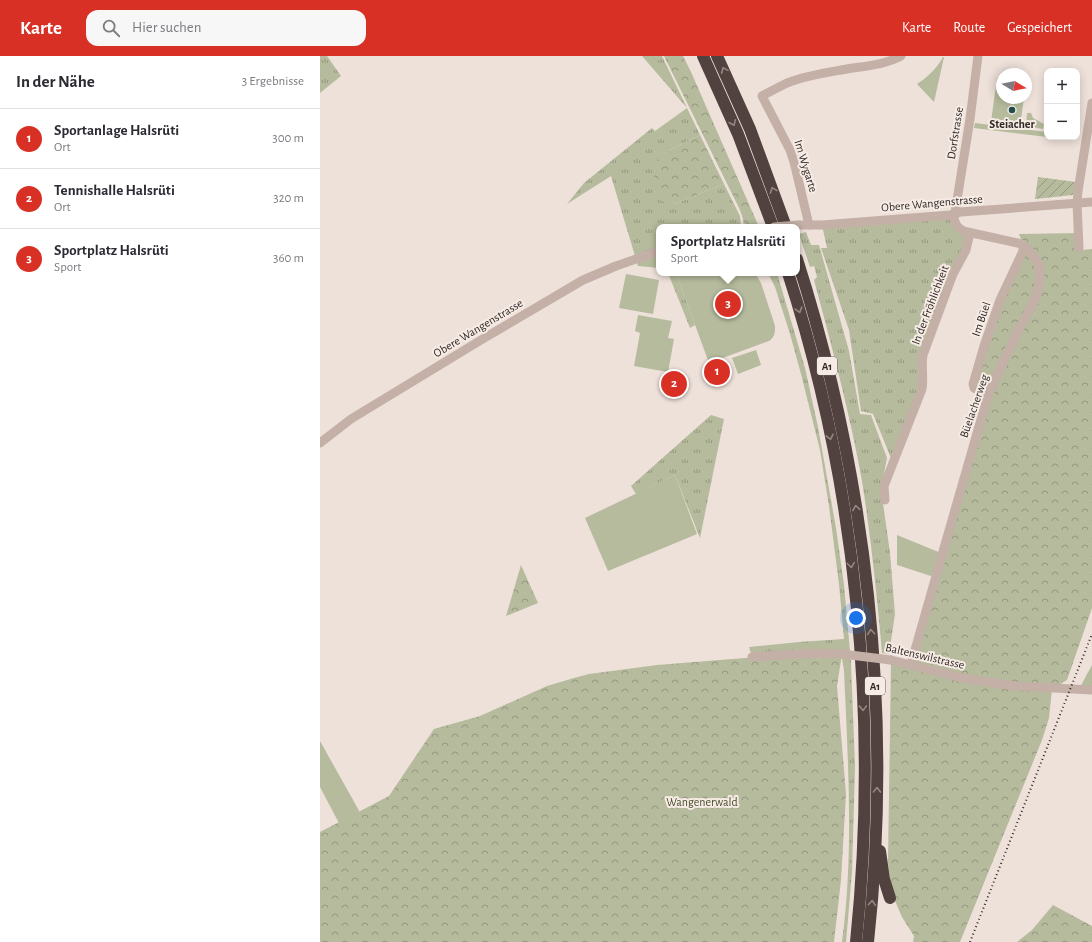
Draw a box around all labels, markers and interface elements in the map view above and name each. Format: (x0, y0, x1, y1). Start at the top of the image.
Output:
search box (86, 10, 366, 46)
icon: search (100, 17, 122, 39)
text: Karte (20, 19, 62, 38)
text: Hier suchen (132, 20, 201, 35)
text: Karte (902, 21, 931, 35)
text: Route (953, 21, 985, 35)
text: Gespeichert (1007, 21, 1072, 35)
one-way arrow (721, 67, 729, 74)
north arrow (996, 68, 1032, 104)
map controls (1044, 68, 1080, 140)
button: + (1044, 68, 1080, 104)
text: In der Nähe (16, 73, 95, 90)
text: 3 Ergebnisse (242, 75, 304, 88)
button: − (1044, 104, 1080, 140)
marker: Steiacher (1007, 105, 1017, 115)
street label: Dorfstrasse (945, 106, 965, 160)
one-way arrow (728, 118, 736, 126)
place label: Steiacher (989, 118, 1035, 130)
text: Sportanlage Halsrüti (54, 123, 179, 138)
text: 1 (27, 132, 31, 145)
text: 300 m (272, 132, 304, 145)
street label: Im Wygarte (791, 138, 820, 194)
text: Ort (54, 141, 71, 154)
text: Tennishalle Halsrüti (54, 183, 175, 198)
one-way arrow (770, 187, 778, 194)
text: 2 (26, 192, 32, 205)
text: 320 m (273, 192, 304, 205)
street label: Obere Wangenstrasse (881, 193, 983, 213)
text: Ort (54, 201, 71, 214)
popup (656, 224, 800, 276)
text: Sportplatz Halsrüti (671, 234, 785, 249)
text: Sportplatz Halsrüti (54, 243, 169, 258)
text: 3 (26, 252, 32, 265)
text: 360 m (273, 252, 304, 265)
text: Sport (671, 252, 698, 265)
text: Sport (54, 261, 81, 274)
street label: In der Fröhlichkeit (909, 264, 951, 346)
pin: 3 (715, 289, 741, 319)
street label: Obere Wangenstrasse (431, 297, 525, 359)
street label: Im Büel (970, 300, 992, 338)
one-way arrow (794, 307, 803, 314)
pin: 1 (704, 357, 730, 387)
road number: A1 (817, 357, 837, 375)
pin: 2 (661, 369, 687, 399)
street label: Büelacherweg (958, 373, 990, 439)
one-way arrow (826, 433, 834, 440)
one-way arrow (852, 505, 861, 512)
one-way arrow (846, 562, 855, 568)
your location (846, 608, 866, 628)
one-way arrow (867, 629, 876, 635)
street label: Baltenswilstrasse (884, 641, 966, 671)
road number: A1 (865, 677, 885, 695)
one-way arrow (859, 705, 867, 711)
one-way arrow (873, 787, 881, 793)
park label: Wangenerwald (666, 796, 738, 808)
one-way arrow (867, 900, 876, 906)

